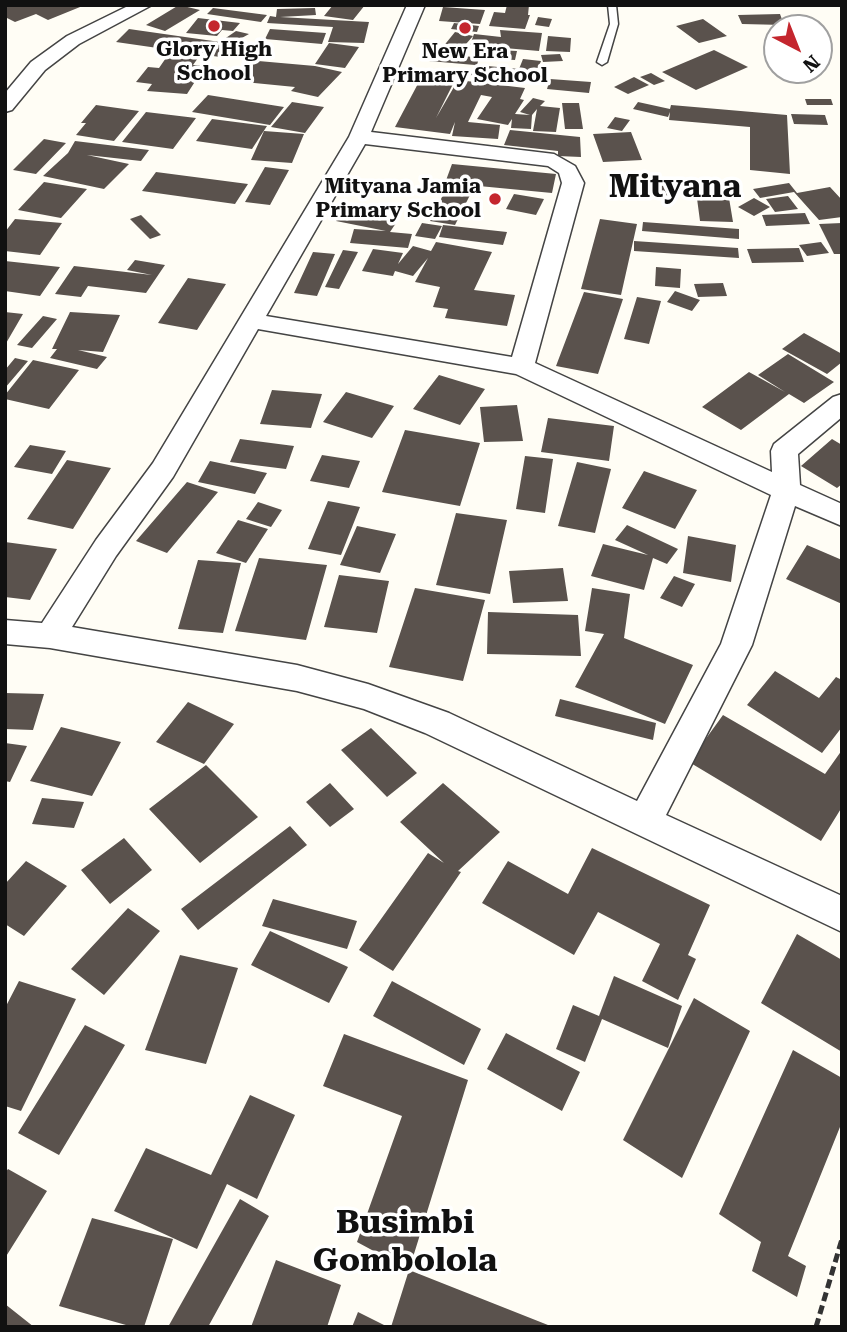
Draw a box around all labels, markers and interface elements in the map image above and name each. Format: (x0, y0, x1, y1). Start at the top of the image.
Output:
north arrow (763, 14, 833, 84)
marker: Glory High School (206, 18, 222, 34)
marker: New Era Primary School (457, 20, 473, 36)
place label: Glory High School (156, 37, 272, 87)
place label: New Era Primary School (382, 39, 548, 89)
text: N (798, 50, 824, 77)
district label: Mityana (609, 169, 741, 207)
place label: Mityana Jamia Primary School (316, 174, 481, 224)
marker: Mityana Jamia Primary School (487, 191, 503, 207)
district label: Busimbi Gombolola (313, 1203, 497, 1281)

